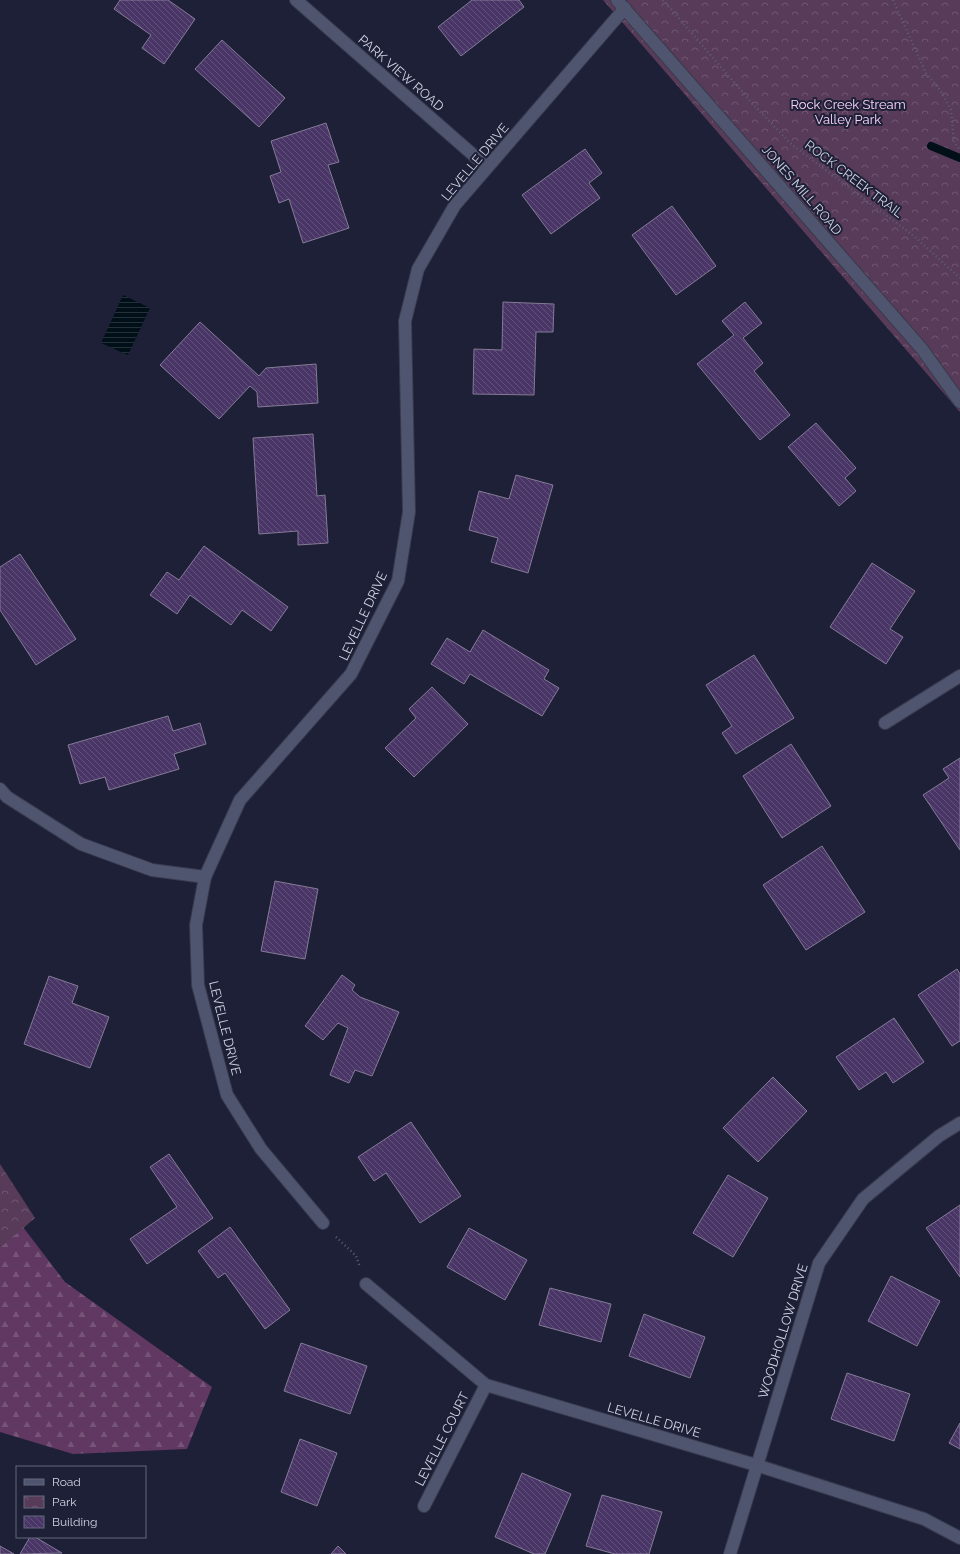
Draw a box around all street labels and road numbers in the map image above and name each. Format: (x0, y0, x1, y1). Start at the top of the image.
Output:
street label: PARK VIEW ROAD (355, 32, 447, 114)
street label: LEVELLE DRIVE (438, 120, 512, 204)
street label: ROCK CREEK TRAIL (802, 137, 906, 221)
street label: JONES MILL ROAD (759, 142, 845, 238)
street label: LEVELLE DRIVE (336, 569, 390, 663)
street label: LEVELLE DRIVE (206, 979, 244, 1077)
street label: WOODHOLLOW DRIVE (755, 1262, 811, 1400)
street label: LEVELLE COURT (412, 1389, 472, 1488)
street label: LEVELLE DRIVE (606, 1400, 702, 1441)

